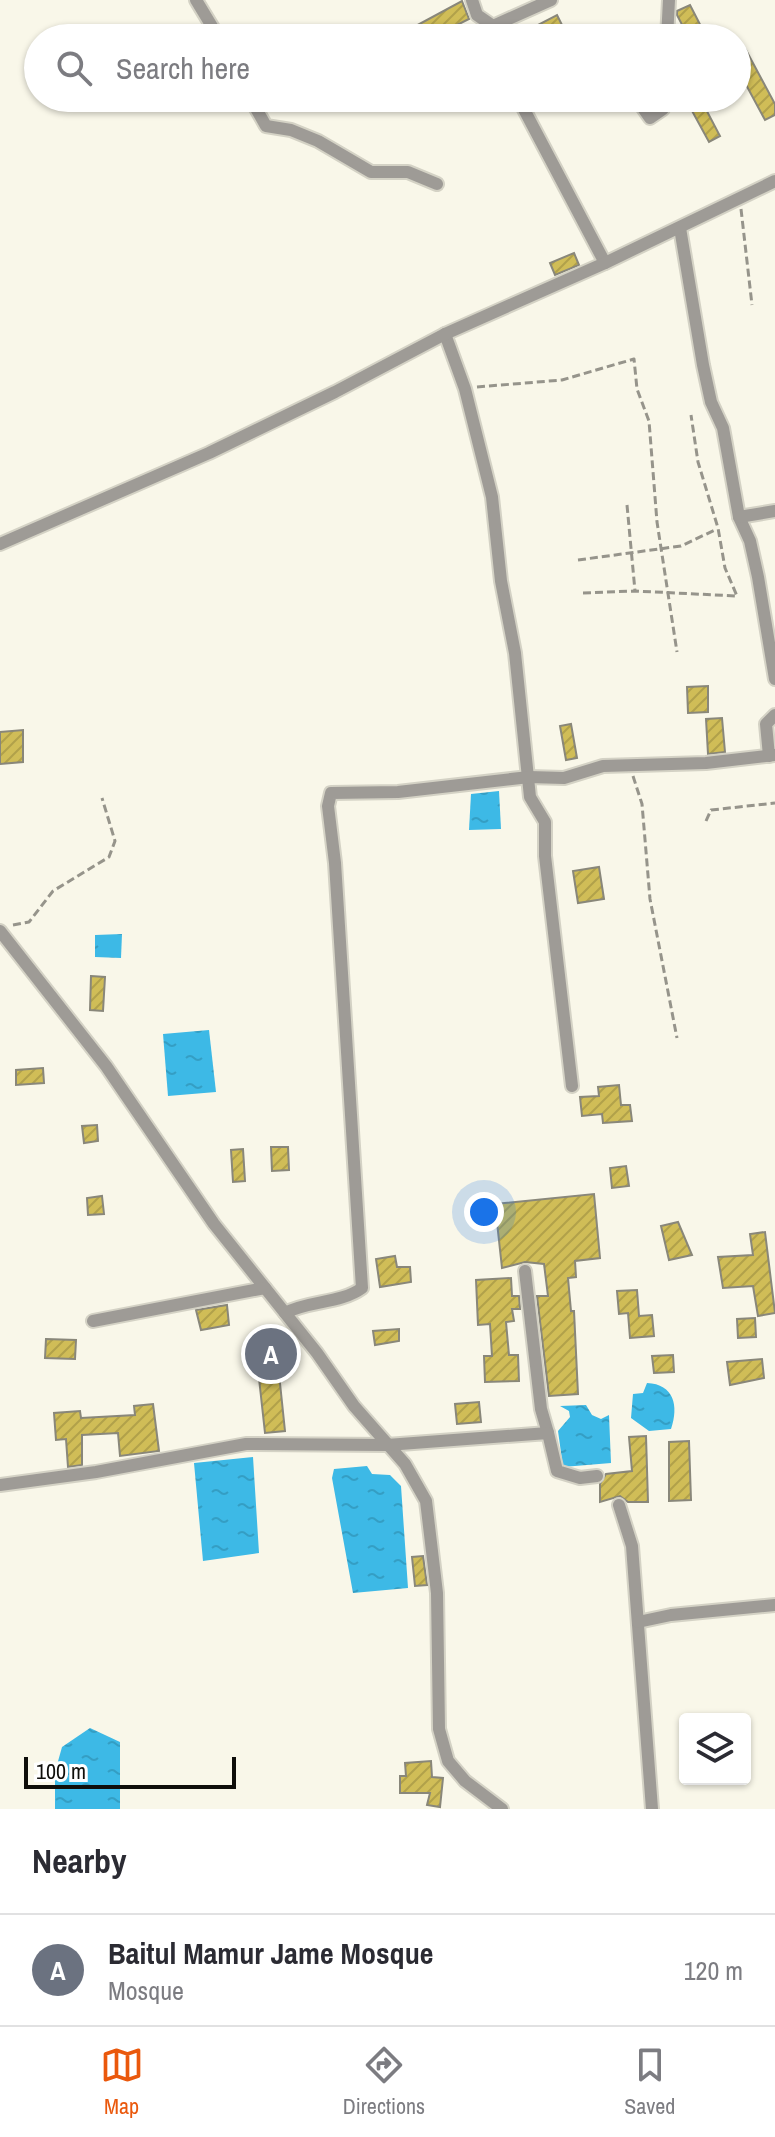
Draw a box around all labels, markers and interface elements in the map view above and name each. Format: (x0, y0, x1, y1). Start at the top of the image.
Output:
search box (24, 24, 751, 112)
icon: search (52, 46, 96, 90)
text: Search here (116, 48, 250, 88)
your location (464, 1192, 504, 1232)
pin: A (245, 1324, 297, 1384)
map controls (679, 1713, 751, 1785)
button: layers (679, 1713, 751, 1785)
scale bar (24, 1753, 236, 1789)
text: 100 m (36, 1756, 86, 1786)
text: Nearby (32, 1838, 127, 1884)
text: Baitul Mamur Jame Mosque (108, 1933, 433, 1973)
text: A (50, 1953, 66, 1988)
text: 120 m (684, 1953, 743, 1988)
text: Mosque (108, 1973, 184, 2008)
tab: Map (100, 2043, 144, 2121)
tab: Directions (343, 2043, 425, 2121)
tab: Saved (624, 2043, 675, 2121)

